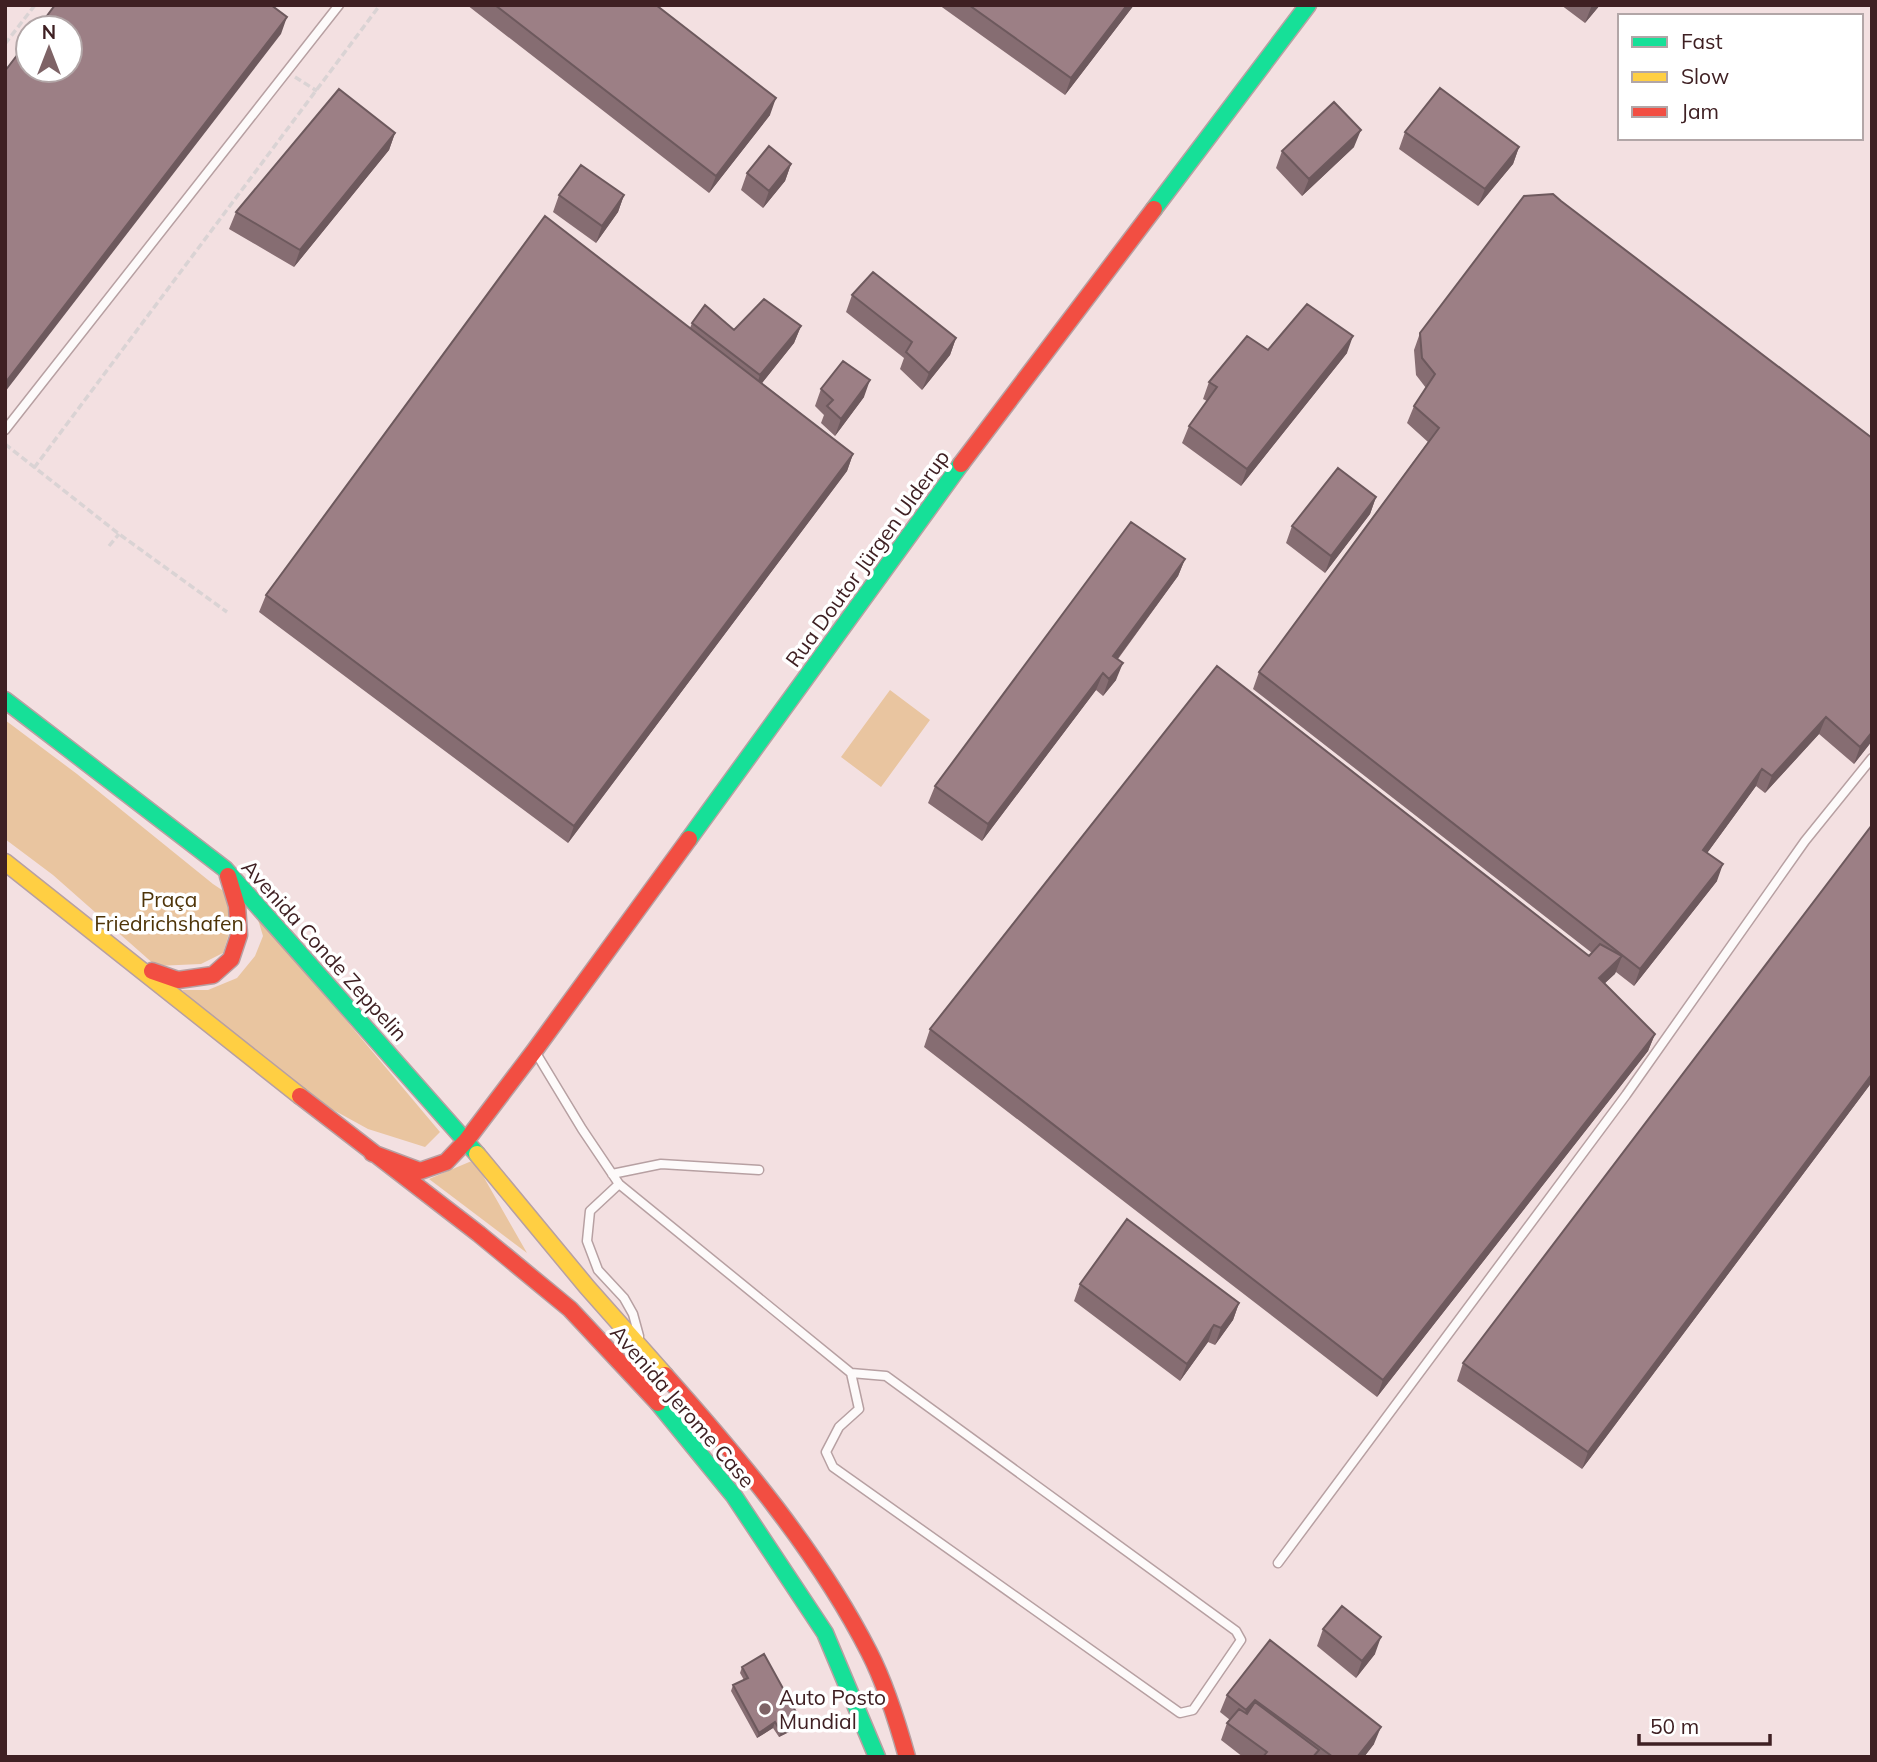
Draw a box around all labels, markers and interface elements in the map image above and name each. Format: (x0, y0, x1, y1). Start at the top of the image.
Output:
north arrow (14, 14, 84, 84)
legend (1618, 14, 1863, 140)
text: N (42, 20, 56, 44)
text: Fast (1681, 28, 1723, 54)
text: Slow (1681, 63, 1729, 89)
text: Jam (1681, 98, 1719, 124)
street label: Rua Doutor Jürgen Ulderup (779, 444, 955, 672)
street label: Avenida Conde Zeppelin (237, 854, 413, 1046)
park label: Praça Friedrichshafen (94, 886, 244, 936)
street label: Avenida Jerome Case (605, 1319, 761, 1493)
place label: Auto Posto Mundial (779, 1684, 886, 1734)
marker: Auto Posto Mundial (757, 1701, 773, 1717)
scale bar (1639, 1702, 1770, 1746)
text: 50 m (1650, 1713, 1699, 1739)

